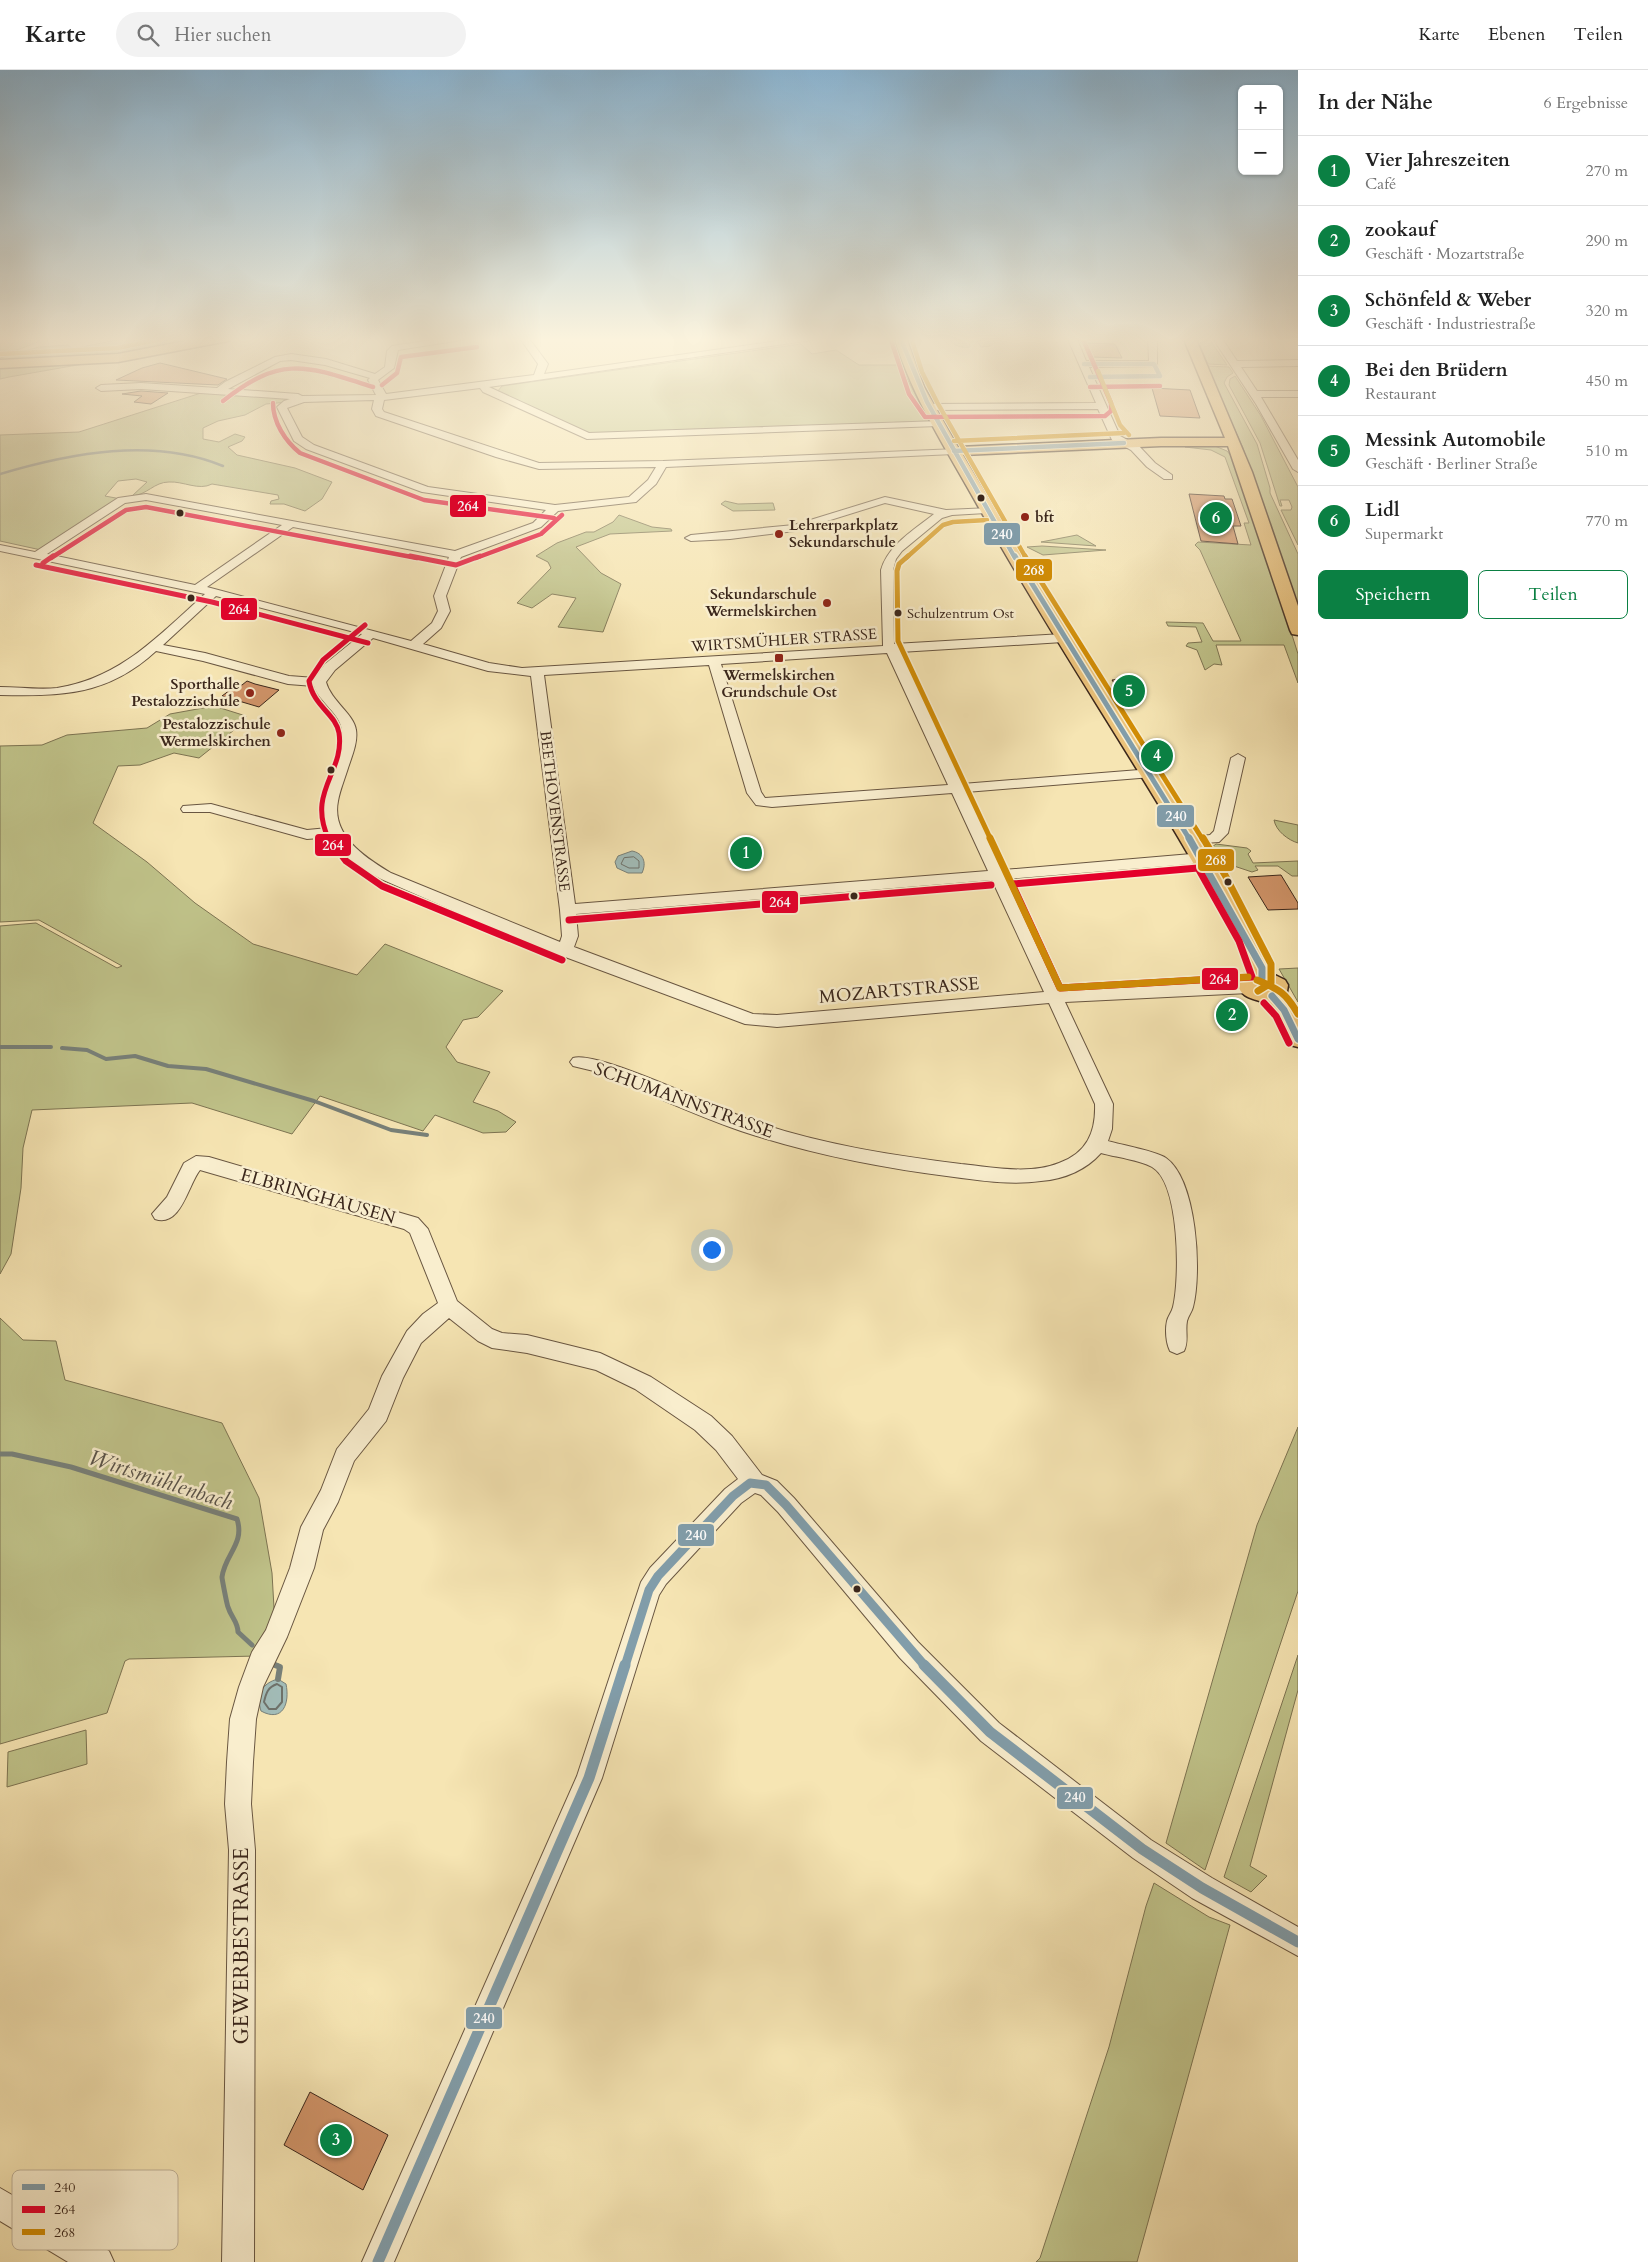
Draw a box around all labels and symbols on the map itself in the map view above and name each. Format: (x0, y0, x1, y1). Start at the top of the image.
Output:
unlabelled marker (976, 493, 986, 503)
line badge: 264 (449, 494, 487, 518)
text: 264 (457, 497, 479, 516)
pin: 6 (1200, 499, 1232, 537)
place label: bft (1035, 507, 1055, 527)
unlabelled marker (175, 508, 185, 518)
marker: bft (1019, 511, 1031, 523)
place label: Lehrerparkplatz Sekundarschule (789, 515, 899, 552)
line badge: 240 (983, 522, 1021, 546)
text: 240 (991, 525, 1013, 544)
marker: Lehrerparkplatz Sekundarschule (773, 528, 785, 540)
line badge: 268 (1015, 558, 1053, 582)
text: 268 (1023, 561, 1045, 580)
place label: Sekundarschule Wermelskirchen (704, 584, 817, 621)
unlabelled marker (186, 593, 196, 603)
line badge: 264 (220, 597, 258, 621)
marker: Sekundarschule Wermelskirchen (821, 597, 833, 609)
text: 264 (228, 600, 250, 619)
place label: Schulzentrum Ost (907, 604, 1014, 623)
marker: Schulzentrum Ost (893, 608, 903, 618)
street label: WIRTSMÜHLER STRASSE (689, 624, 878, 657)
marker: Wermelskirchen Grundschule Ost (773, 652, 785, 664)
place label: Wermelskirchen Grundschule Ost (721, 665, 838, 702)
pin: 5 (1113, 672, 1145, 710)
place label: Sporthalle Pestalozzischule (131, 674, 240, 711)
marker: Sporthalle Pestalozzischule (244, 687, 256, 699)
place label: Pestalozzischule Wermelskirchen (158, 714, 271, 751)
marker: Pestalozzischule Wermelskirchen (275, 727, 287, 739)
street label: BEETHOVENSTRASSE (535, 729, 575, 893)
pin: 4 (1141, 737, 1173, 775)
unlabelled marker (326, 765, 336, 775)
line badge: 240 (1156, 804, 1195, 828)
text: 240 (1165, 807, 1187, 826)
line badge: 264 (314, 833, 352, 857)
pin: 1 (730, 834, 762, 872)
text: 264 (322, 836, 344, 855)
line badge: 268 (1197, 848, 1235, 872)
text: 268 (1205, 851, 1227, 870)
unlabelled marker (1223, 877, 1233, 887)
line badge: 264 (761, 890, 799, 914)
unlabelled marker (849, 891, 859, 901)
text: 264 (769, 893, 791, 912)
line badge: 264 (1201, 967, 1239, 991)
text: 264 (1209, 970, 1231, 989)
street label: MOZARTSTRASSE (818, 971, 980, 1010)
pin: 2 (1216, 996, 1248, 1034)
street label: SCHUMANNSTRASSE (590, 1056, 777, 1145)
street label: ELBRINGHAUSEN (237, 1162, 399, 1231)
your location (699, 1237, 725, 1263)
water label: Wirtsmühlenbach (85, 1443, 237, 1518)
line badge: 240 (677, 1523, 715, 1547)
text: 240 (685, 1526, 707, 1545)
unlabelled marker (852, 1584, 862, 1594)
line badge: 240 (1056, 1786, 1094, 1810)
text: 240 (1064, 1788, 1086, 1807)
street label: GEWERBESTRASSE (227, 1847, 256, 2044)
line badge: 240 (465, 2006, 503, 2030)
text: 240 (473, 2009, 495, 2028)
pin: 3 (320, 2121, 352, 2159)
legend (12, 2170, 178, 2250)
text: 240 (54, 2178, 76, 2197)
text: 264 (54, 2200, 76, 2219)
text: 268 (54, 2223, 76, 2242)

